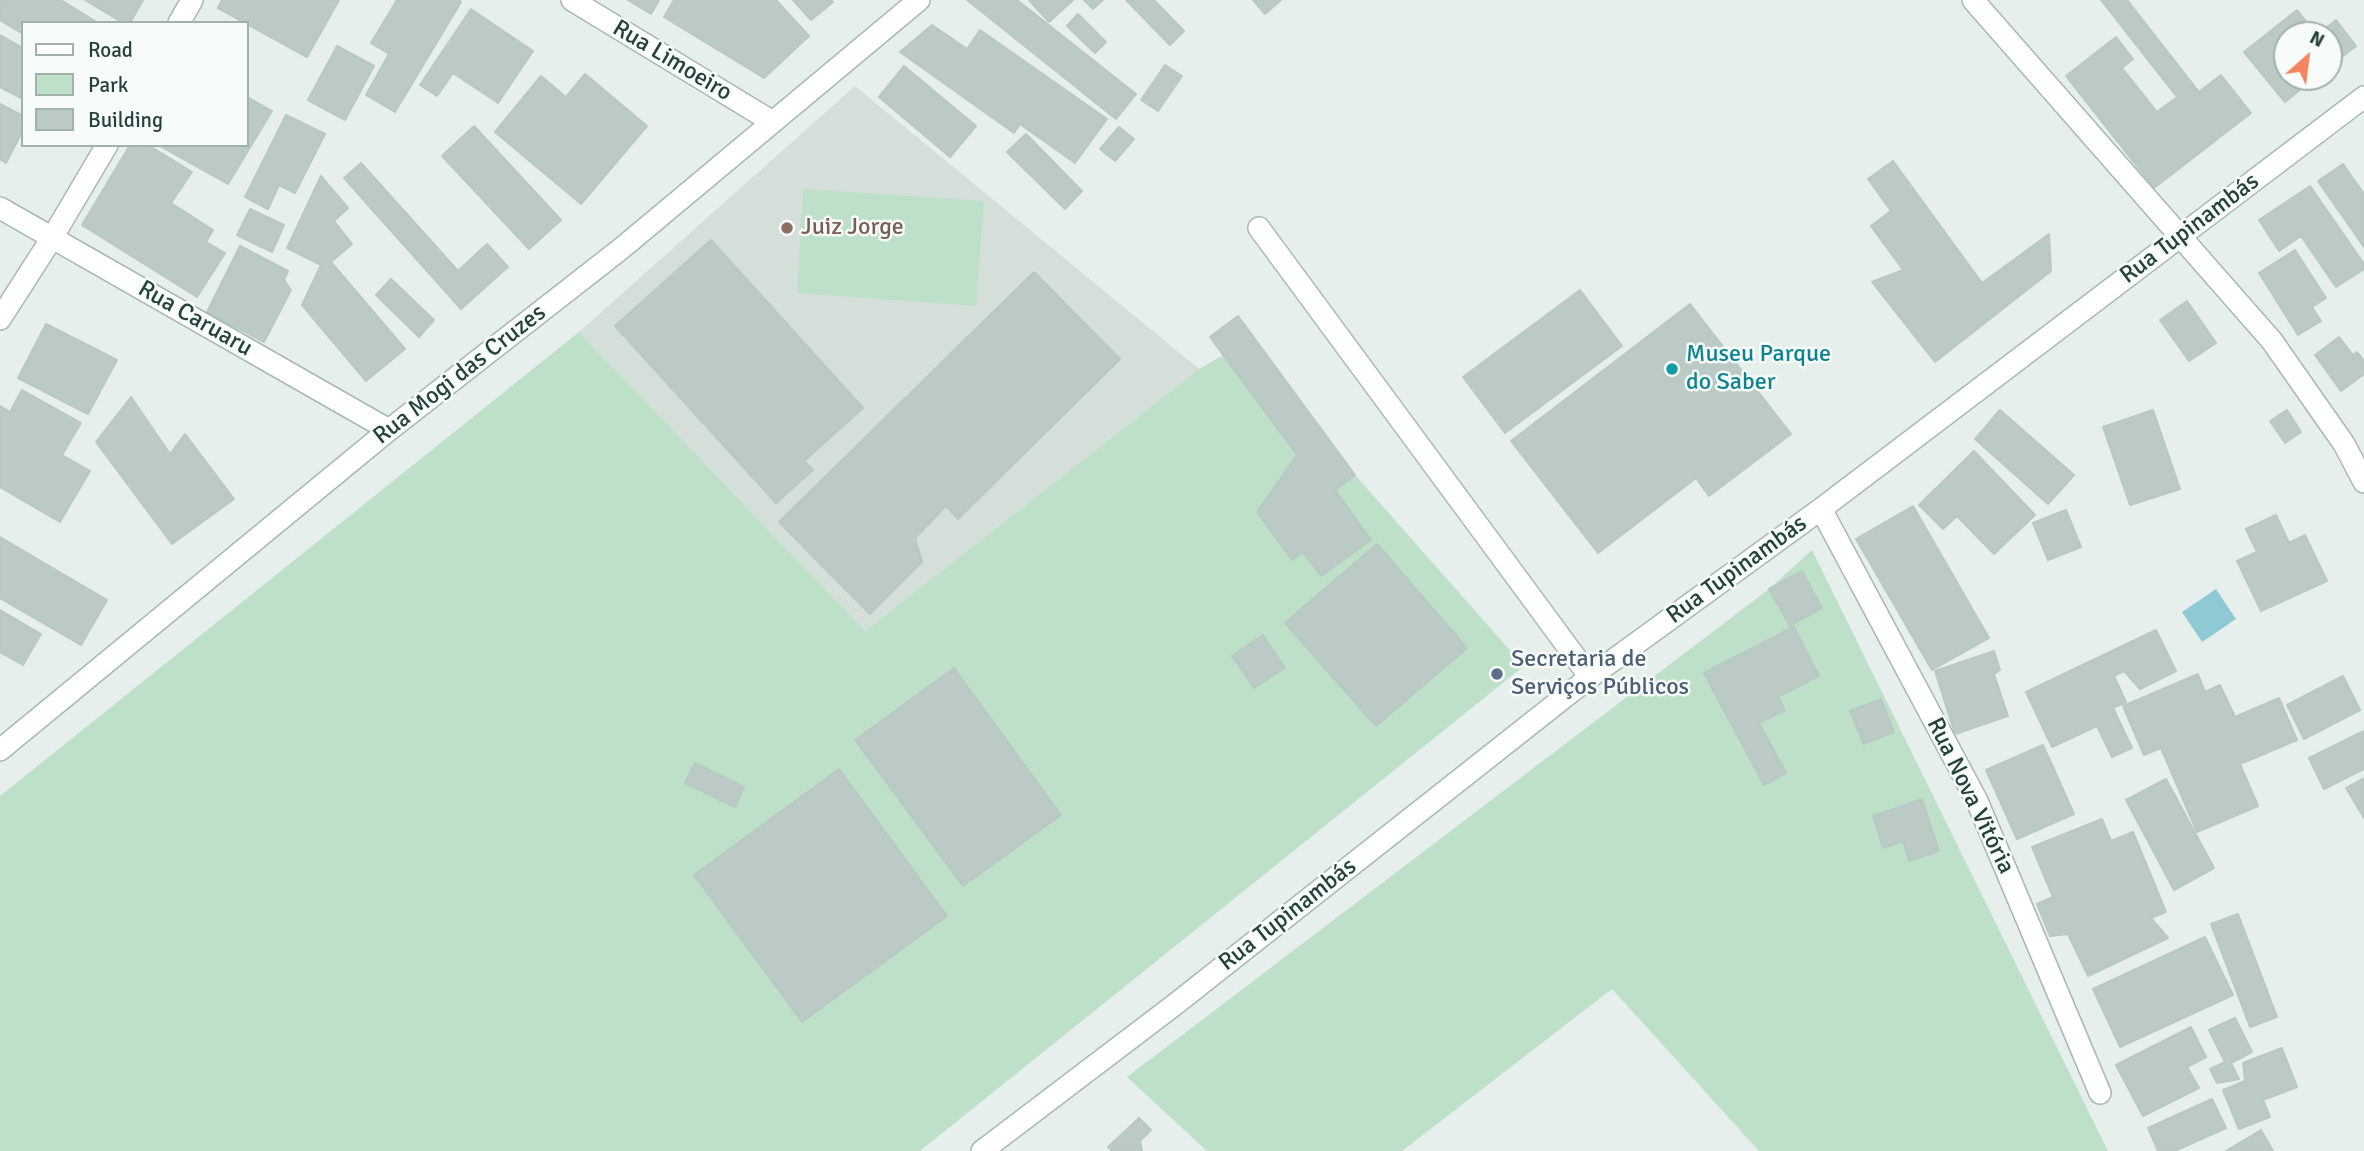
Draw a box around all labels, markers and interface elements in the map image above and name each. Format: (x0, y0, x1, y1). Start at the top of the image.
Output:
street label: Rua Limoeiro (607, 14, 737, 108)
legend (21, 21, 248, 147)
north arrow (2273, 21, 2343, 91)
text: N (2305, 26, 2328, 53)
text: Road (88, 37, 133, 63)
text: Park (88, 72, 128, 98)
text: Building (88, 107, 163, 133)
street label: Rua Tupinambás (2115, 167, 2265, 291)
place label: Juiz Jorge (801, 214, 904, 242)
marker: Juiz Jorge (779, 220, 795, 236)
street label: Rua Caruaru (133, 275, 257, 363)
street label: Rua Mogi das Cruzes (368, 299, 552, 451)
place label: Museu Parque do Saber (1686, 341, 1831, 397)
marker: Museu Parque do Saber (1664, 361, 1680, 377)
street label: Rua Tupinambás (1661, 509, 1813, 631)
place label: Secretaria de Serviços Públicos (1511, 646, 1689, 702)
marker: Secretaria de Serviços Públicos (1489, 666, 1505, 682)
street label: Rua Nova Vitória (1920, 713, 2020, 879)
street label: Rua Tupinambás (1214, 852, 1362, 978)

